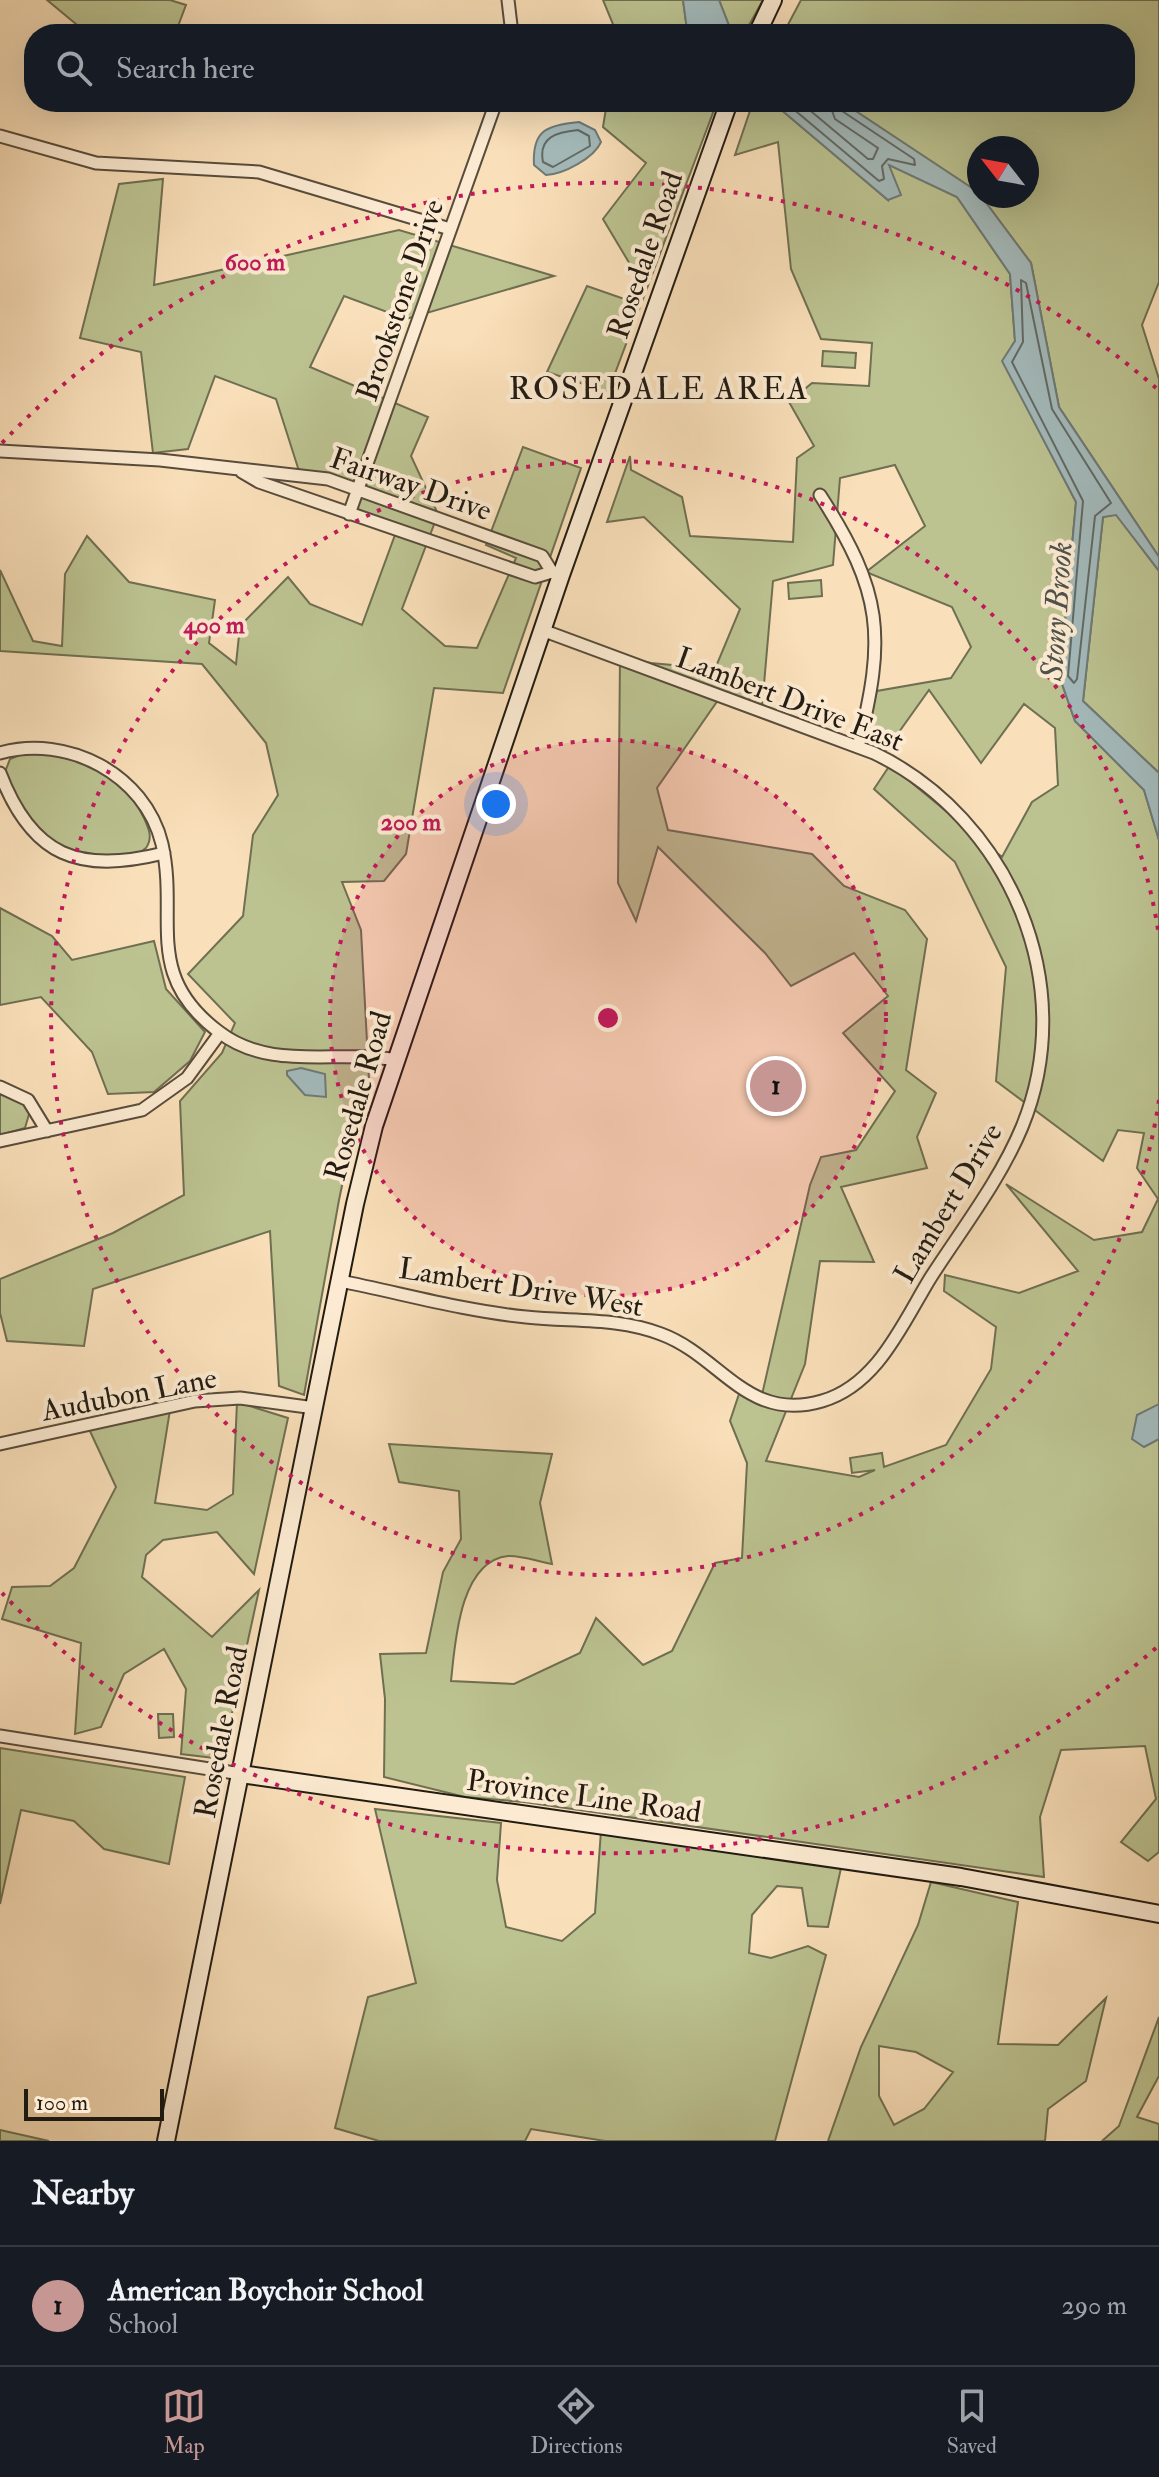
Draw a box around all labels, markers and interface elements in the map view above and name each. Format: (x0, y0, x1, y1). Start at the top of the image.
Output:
search box (24, 24, 1135, 112)
icon: search (52, 46, 96, 90)
text: Search here (116, 50, 255, 87)
north arrow (967, 136, 1039, 208)
street label: Rosedale Road (600, 166, 691, 344)
street label: Brookstone Drive (349, 194, 452, 406)
text: 600 m (225, 247, 286, 278)
district label: ROSEDALE AREA (509, 369, 809, 409)
street label: Fairway Drive (325, 440, 496, 529)
water label: Stony Brook (1032, 540, 1082, 683)
text: 400 m (182, 610, 245, 641)
street label: Lambert Drive East (671, 639, 909, 760)
your location (476, 784, 516, 824)
text: 200 m (381, 807, 442, 838)
centre of rings (594, 1004, 622, 1032)
street label: Rosedale Road (317, 1007, 400, 1185)
pin: 1 (750, 1056, 802, 1116)
street label: Lambert Drive (886, 1116, 1011, 1290)
street label: Lambert Drive West (396, 1250, 646, 1325)
street label: Audubon Lane (37, 1359, 220, 1430)
street label: Rosedale Road (187, 1643, 256, 1821)
street label: Province Line Road (464, 1762, 704, 1831)
scale bar (24, 2085, 164, 2121)
text: 100 m (36, 2089, 88, 2117)
text: Nearby (32, 2172, 134, 2215)
text: American Boychoir School (108, 2272, 424, 2309)
text: 1 (53, 2290, 63, 2322)
text: 290 m (1062, 2290, 1127, 2322)
text: School (108, 2309, 178, 2341)
tab: Map (162, 2384, 206, 2460)
tab: Directions (530, 2384, 623, 2460)
tab: Saved (947, 2384, 997, 2460)

